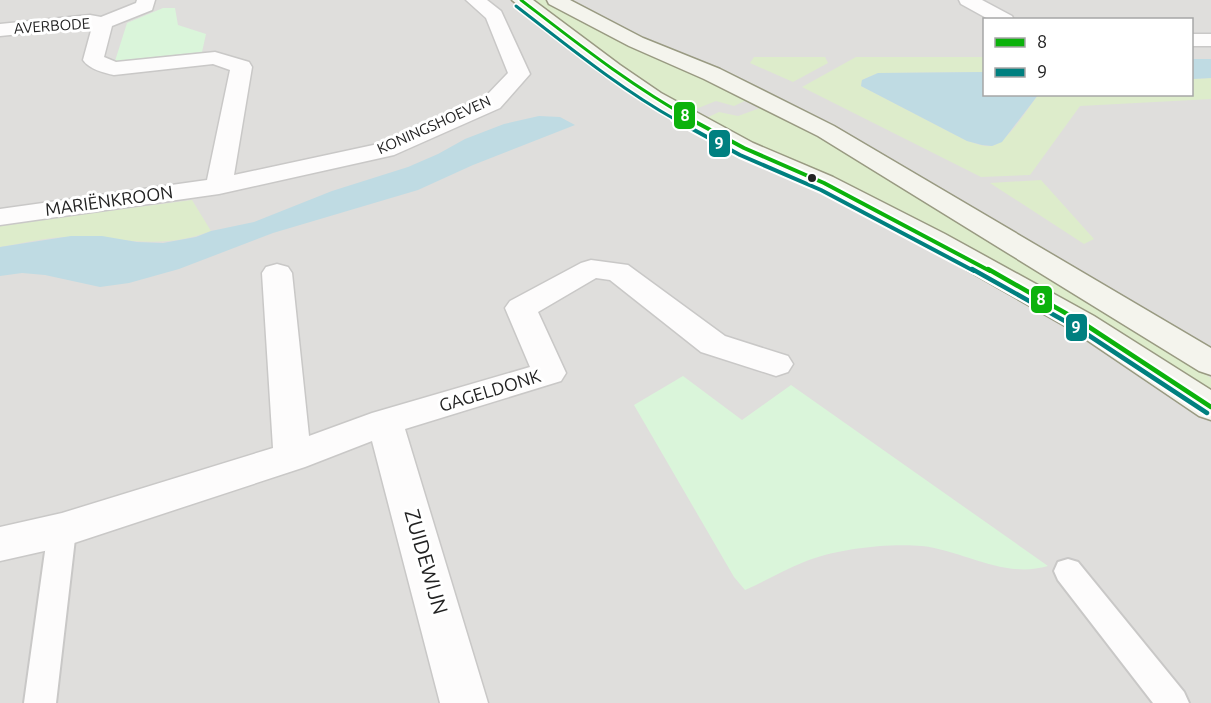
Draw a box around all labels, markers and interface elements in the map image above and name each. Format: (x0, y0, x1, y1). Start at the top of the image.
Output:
street label: AVERBODE (13, 14, 91, 37)
legend (983, 18, 1193, 96)
text: 8 (1037, 31, 1047, 51)
text: 9 (1037, 61, 1047, 81)
street label: KONINGSHOEVEN (374, 92, 493, 157)
line badge: 8 (673, 101, 696, 130)
text: 8 (680, 106, 690, 124)
line badge: 9 (708, 129, 731, 158)
text: 9 (714, 134, 724, 152)
unlabelled marker (806, 172, 818, 184)
street label: MARIËNKROON (44, 181, 174, 219)
line badge: 8 (1030, 285, 1053, 314)
text: 8 (1036, 290, 1046, 308)
line badge: 9 (1065, 313, 1088, 342)
text: 9 (1071, 318, 1081, 336)
street label: GAGELDONK (437, 365, 543, 415)
street label: ZUIDEWIJN (400, 506, 453, 617)

